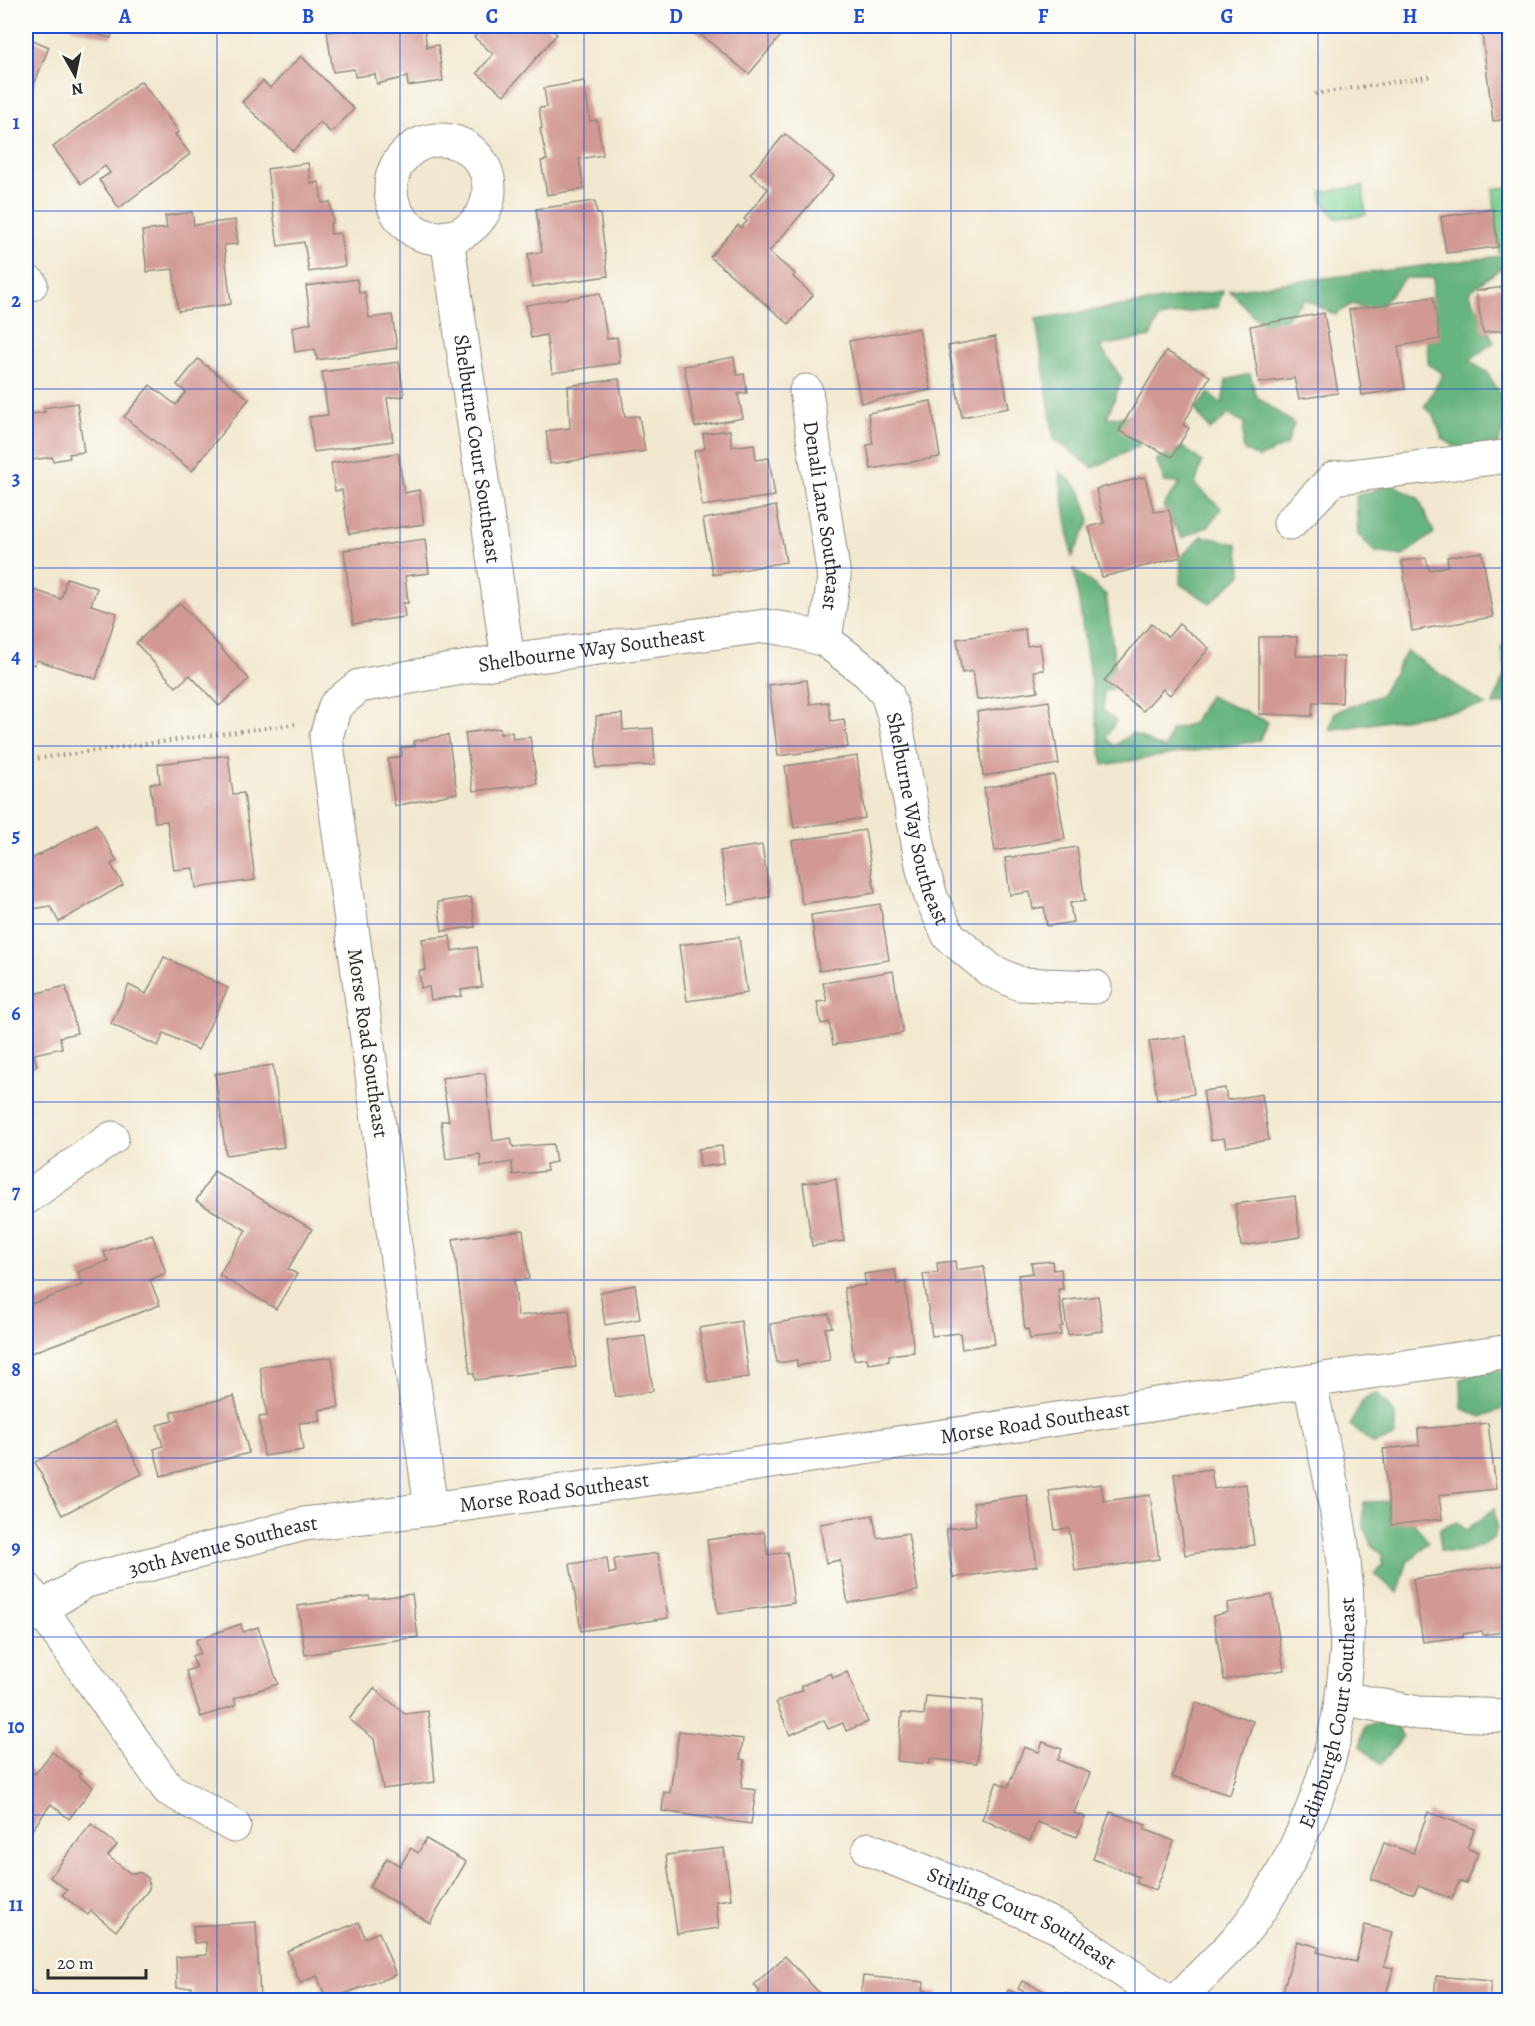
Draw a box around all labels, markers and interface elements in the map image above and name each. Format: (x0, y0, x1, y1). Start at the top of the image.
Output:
text: A (118, 3, 132, 30)
text: B (302, 3, 314, 30)
text: C (486, 3, 498, 30)
text: D (669, 3, 683, 30)
text: E (853, 3, 865, 30)
text: F (1038, 3, 1049, 30)
text: G (1220, 3, 1234, 30)
text: H (1403, 3, 1418, 30)
north arrow (45, 45, 105, 105)
text: N (69, 77, 85, 101)
text: 1 (12, 109, 20, 136)
text: 2 (11, 287, 21, 314)
street label: Shelburne Court Southeast (447, 333, 508, 565)
street label: Denali Lane Southeast (797, 419, 848, 612)
text: 3 (12, 465, 20, 492)
street label: Shelbourne Way Southeast (476, 620, 707, 679)
text: 4 (11, 643, 21, 670)
street label: Shelburne Way Southeast (880, 708, 956, 930)
text: 5 (12, 822, 20, 849)
street label: Morse Road Southeast (341, 946, 395, 1140)
text: 6 (11, 1000, 21, 1027)
text: 7 (12, 1178, 21, 1205)
text: 8 (11, 1356, 21, 1383)
street label: Morse Road Southeast (938, 1394, 1132, 1450)
street label: Morse Road Southeast (458, 1465, 651, 1519)
street label: 30th Avenue Southeast (125, 1509, 319, 1583)
text: 9 (11, 1534, 21, 1561)
street label: Edinburgh Court Southeast (1292, 1597, 1361, 1833)
text: 10 (7, 1713, 25, 1740)
street label: Stirling Court Southeast (923, 1860, 1122, 1976)
text: 11 (9, 1891, 23, 1918)
scale bar (48, 1942, 146, 1980)
text: 20 m (57, 1951, 94, 1975)

